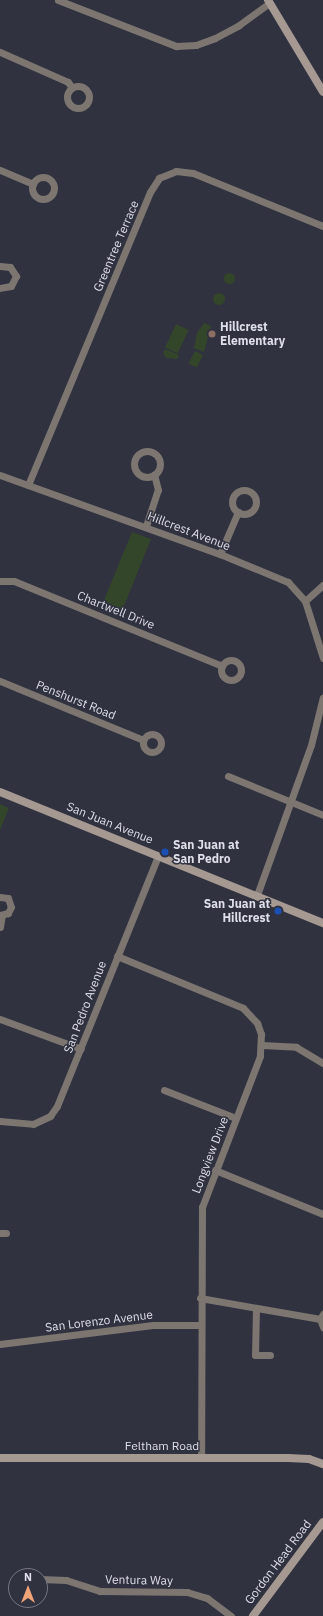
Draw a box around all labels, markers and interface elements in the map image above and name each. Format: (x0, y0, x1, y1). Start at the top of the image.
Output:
street label: Greentree Terrace (90, 198, 142, 294)
place label: Hillcrest Elementary (220, 320, 285, 348)
marker: Hillcrest Elementary (207, 329, 217, 339)
street label: Hillcrest Avenue (145, 509, 233, 553)
street label: Chartwell Drive (75, 588, 157, 632)
street label: Penshurst Road (34, 677, 118, 723)
street label: San Juan Avenue (65, 799, 155, 847)
place label: San Juan at San Pedro (173, 838, 239, 866)
marker: San Juan at San Pedro (160, 847, 170, 857)
place label: San Juan at Hillcrest (204, 897, 270, 925)
marker: San Juan at Hillcrest (273, 906, 283, 916)
street label: San Pedro Avenue (61, 959, 109, 1055)
street label: Longview Drive (189, 1115, 231, 1195)
street label: San Lorenzo Avenue (44, 1307, 154, 1335)
street label: Feltham Road (125, 1439, 199, 1453)
street label: Gordon Head Road (242, 1517, 314, 1607)
north arrow (8, 1568, 48, 1608)
text: N (24, 1570, 32, 1584)
street label: Ventura Way (105, 1572, 173, 1588)

